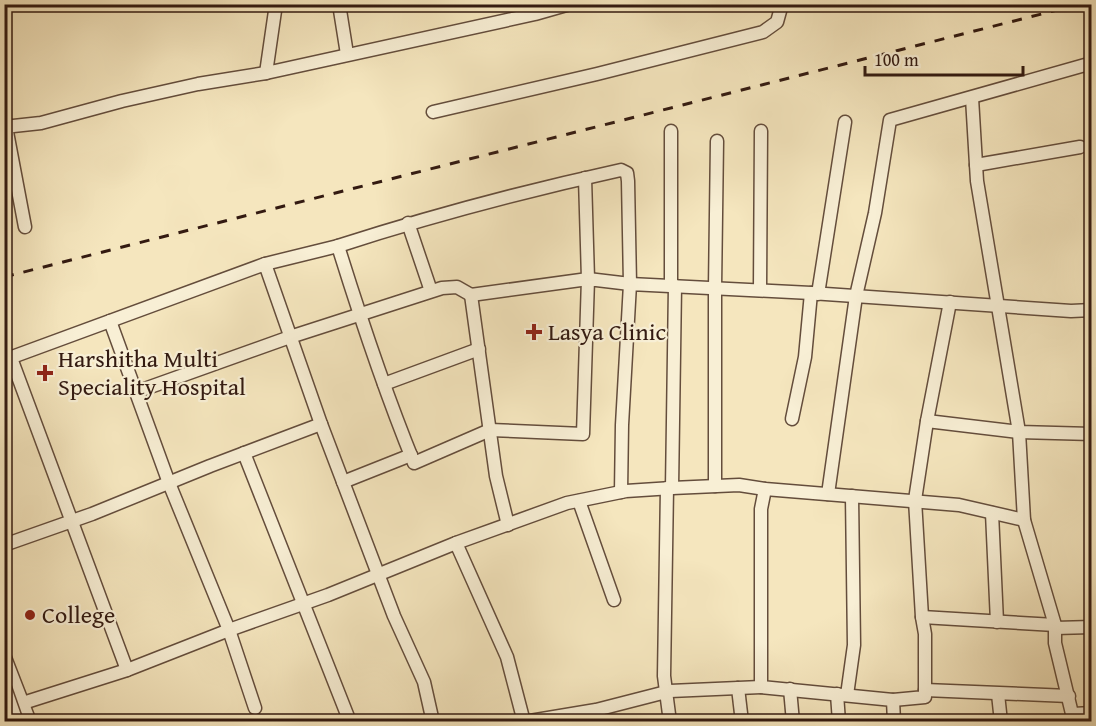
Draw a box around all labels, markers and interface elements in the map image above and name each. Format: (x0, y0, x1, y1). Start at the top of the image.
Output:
scale bar (865, 39, 1022, 77)
text: 100 m (874, 46, 919, 73)
place label: Lasya Clinic (548, 314, 667, 349)
marker: Lasya Clinic (525, 323, 543, 341)
place label: Harshitha Multi Speciality Hospital (58, 341, 246, 404)
marker: Harshitha Multi Speciality Hospital (36, 364, 54, 382)
place label: College (42, 597, 115, 632)
marker: College (23, 608, 37, 622)

